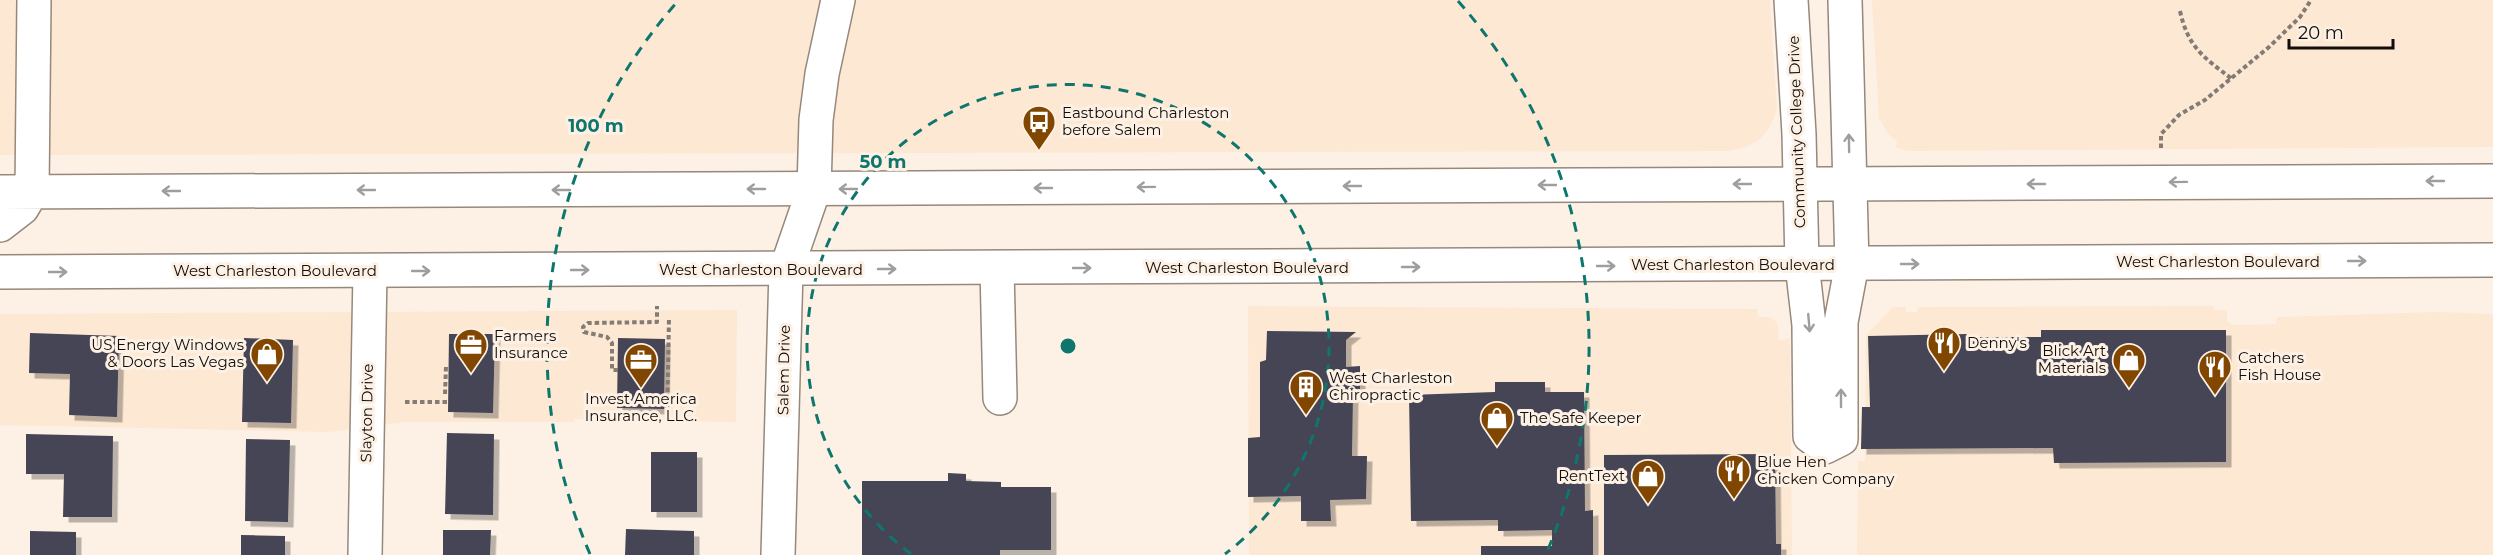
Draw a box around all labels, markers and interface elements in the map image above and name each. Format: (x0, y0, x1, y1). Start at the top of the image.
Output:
scale bar (2289, 12, 2392, 50)
text: 20 m (2298, 22, 2344, 44)
street label: Community College Drive (1784, 35, 1809, 229)
place label: Eastbound Charleston before Salem (1062, 103, 1229, 139)
bus stop icon: Eastbound Charleston before Salem (1021, 104, 1057, 151)
text: 100 m (568, 115, 624, 137)
one-way arrow (1844, 133, 1855, 153)
text: 50 m (860, 151, 906, 173)
one-way arrow (2425, 175, 2445, 187)
one-way arrow (2168, 177, 2188, 188)
one-way arrow (1732, 178, 1752, 190)
one-way arrow (2026, 178, 2046, 190)
one-way arrow (1537, 179, 1557, 191)
one-way arrow (1342, 180, 1362, 192)
one-way arrow (1136, 181, 1156, 193)
one-way arrow (1034, 182, 1054, 194)
one-way arrow (746, 183, 766, 195)
one-way arrow (839, 183, 859, 195)
one-way arrow (551, 184, 571, 196)
one-way arrow (161, 185, 181, 197)
one-way arrow (356, 185, 376, 196)
street label: West Charleston Boulevard (2116, 252, 2320, 271)
street label: West Charleston Boulevard (1631, 255, 1835, 274)
one-way arrow (2347, 255, 2367, 267)
street label: West Charleston Boulevard (1145, 258, 1349, 277)
one-way arrow (1900, 258, 1920, 270)
street label: West Charleston Boulevard (659, 260, 863, 279)
one-way arrow (1596, 260, 1616, 272)
street label: West Charleston Boulevard (173, 261, 377, 280)
one-way arrow (1401, 261, 1421, 273)
one-way arrow (1071, 262, 1091, 274)
one-way arrow (876, 263, 896, 275)
one-way arrow (569, 264, 589, 276)
one-way arrow (411, 265, 431, 277)
one-way arrow (48, 266, 68, 278)
one-way arrow (1804, 312, 1815, 332)
street label: Salem Drive (773, 325, 794, 415)
restaurant icon: Denny's (1926, 325, 1962, 372)
place label: Farmers Insurance (494, 326, 568, 362)
office icon: Farmers Insurance (453, 327, 489, 374)
place label: Denny's (1967, 333, 2027, 352)
place label: US Energy Windows & Doors Las Vegas (91, 335, 244, 371)
shop icon: US Energy Windows & Doors Las Vegas (249, 336, 285, 383)
centre of rings (1058, 336, 1078, 356)
place label: Blick Art Materials (2038, 341, 2106, 377)
office icon: Invest America Insurance, LLC. (623, 342, 659, 389)
shop icon: Blick Art Materials (2111, 342, 2147, 389)
place label: Catchers Fish House (2238, 348, 2321, 384)
restaurant icon: Catchers Fish House (2197, 349, 2233, 396)
street label: Slayton Drive (356, 364, 377, 462)
place label: West Charleston Chiropractic (1329, 368, 1453, 404)
building icon: West Charleston Chiropractic (1288, 369, 1324, 416)
place label: Invest America Insurance, LLC. (585, 389, 697, 425)
one-way arrow (1835, 389, 1847, 409)
shop icon: The Safe Keeper (1479, 400, 1515, 447)
place label: The Safe Keeper (1520, 408, 1641, 427)
place label: Blue Hen Chicken Company (1757, 452, 1895, 488)
restaurant icon: Blue Hen Chicken Company (1716, 453, 1752, 500)
shop icon: RentText (1630, 458, 1666, 505)
place label: RentText (1558, 466, 1625, 485)

